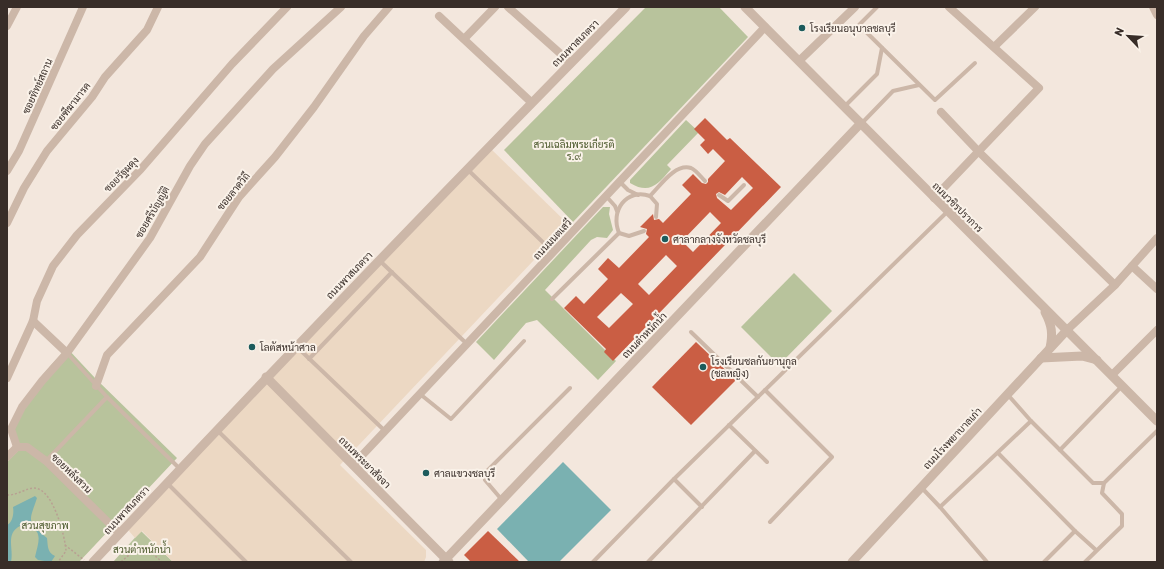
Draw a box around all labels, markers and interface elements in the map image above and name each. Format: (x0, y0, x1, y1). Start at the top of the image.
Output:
north arrow (1108, 16, 1148, 56)
street label: ถนนพาสเภตรา (550, 18, 602, 70)
place label: โรงเรียนอนุบาลชลบุรี (809, 22, 896, 36)
marker: โรงเรียนอนุบาลชลบุรี (797, 23, 807, 33)
text: N (1112, 26, 1127, 38)
street label: ซอยทิทย์สถาน (19, 56, 55, 116)
street label: ซอยฑีฆามารค (47, 79, 93, 133)
park label: สวนเฉลิมพระเกียรติ ร.๙ (534, 138, 614, 163)
street label: ซอยรัฐผดุง (101, 154, 142, 196)
street label: ซอยลาดวิถี (214, 169, 253, 213)
street label: ถนนวชิรปราการ (930, 180, 985, 235)
street label: ซอยศรีบัญญัติ (132, 184, 172, 240)
street label: ถนนมนตเสวี (530, 216, 575, 262)
place label: ศาลากลางจังหวัดชลบุรี (673, 233, 766, 247)
marker: ศาลากลางจังหวัดชลบุรี (660, 234, 670, 244)
street label: ถนนพาสเภตรา (324, 249, 375, 302)
street label: ถนนตำหนักน้ำ (617, 307, 670, 361)
place label: โลตัสหน้าศาล (259, 341, 316, 354)
marker: โลตัสหน้าศาล (247, 342, 257, 352)
place label: โรงเรียนชลกันยานุกูล (ชลหญิง) (710, 355, 797, 380)
marker: โรงเรียนชลกันยานุกูล (ชลหญิง) (698, 362, 708, 372)
street label: ถนนโรงพยาบาลเก่า (920, 404, 985, 472)
street label: ถนนพระยาสัจจา (336, 434, 393, 491)
street label: ซอยหลังสวน (49, 451, 95, 496)
place label: ศาลแขวงชลบุรี (434, 467, 495, 481)
marker: ศาลแขวงชลบุรี (421, 468, 431, 478)
street label: ถนนพาสเภตรา (101, 484, 152, 537)
park label: สวนสุขภาพ (21, 520, 69, 533)
park label: สวนตำหนักน้ำ (113, 540, 171, 556)

